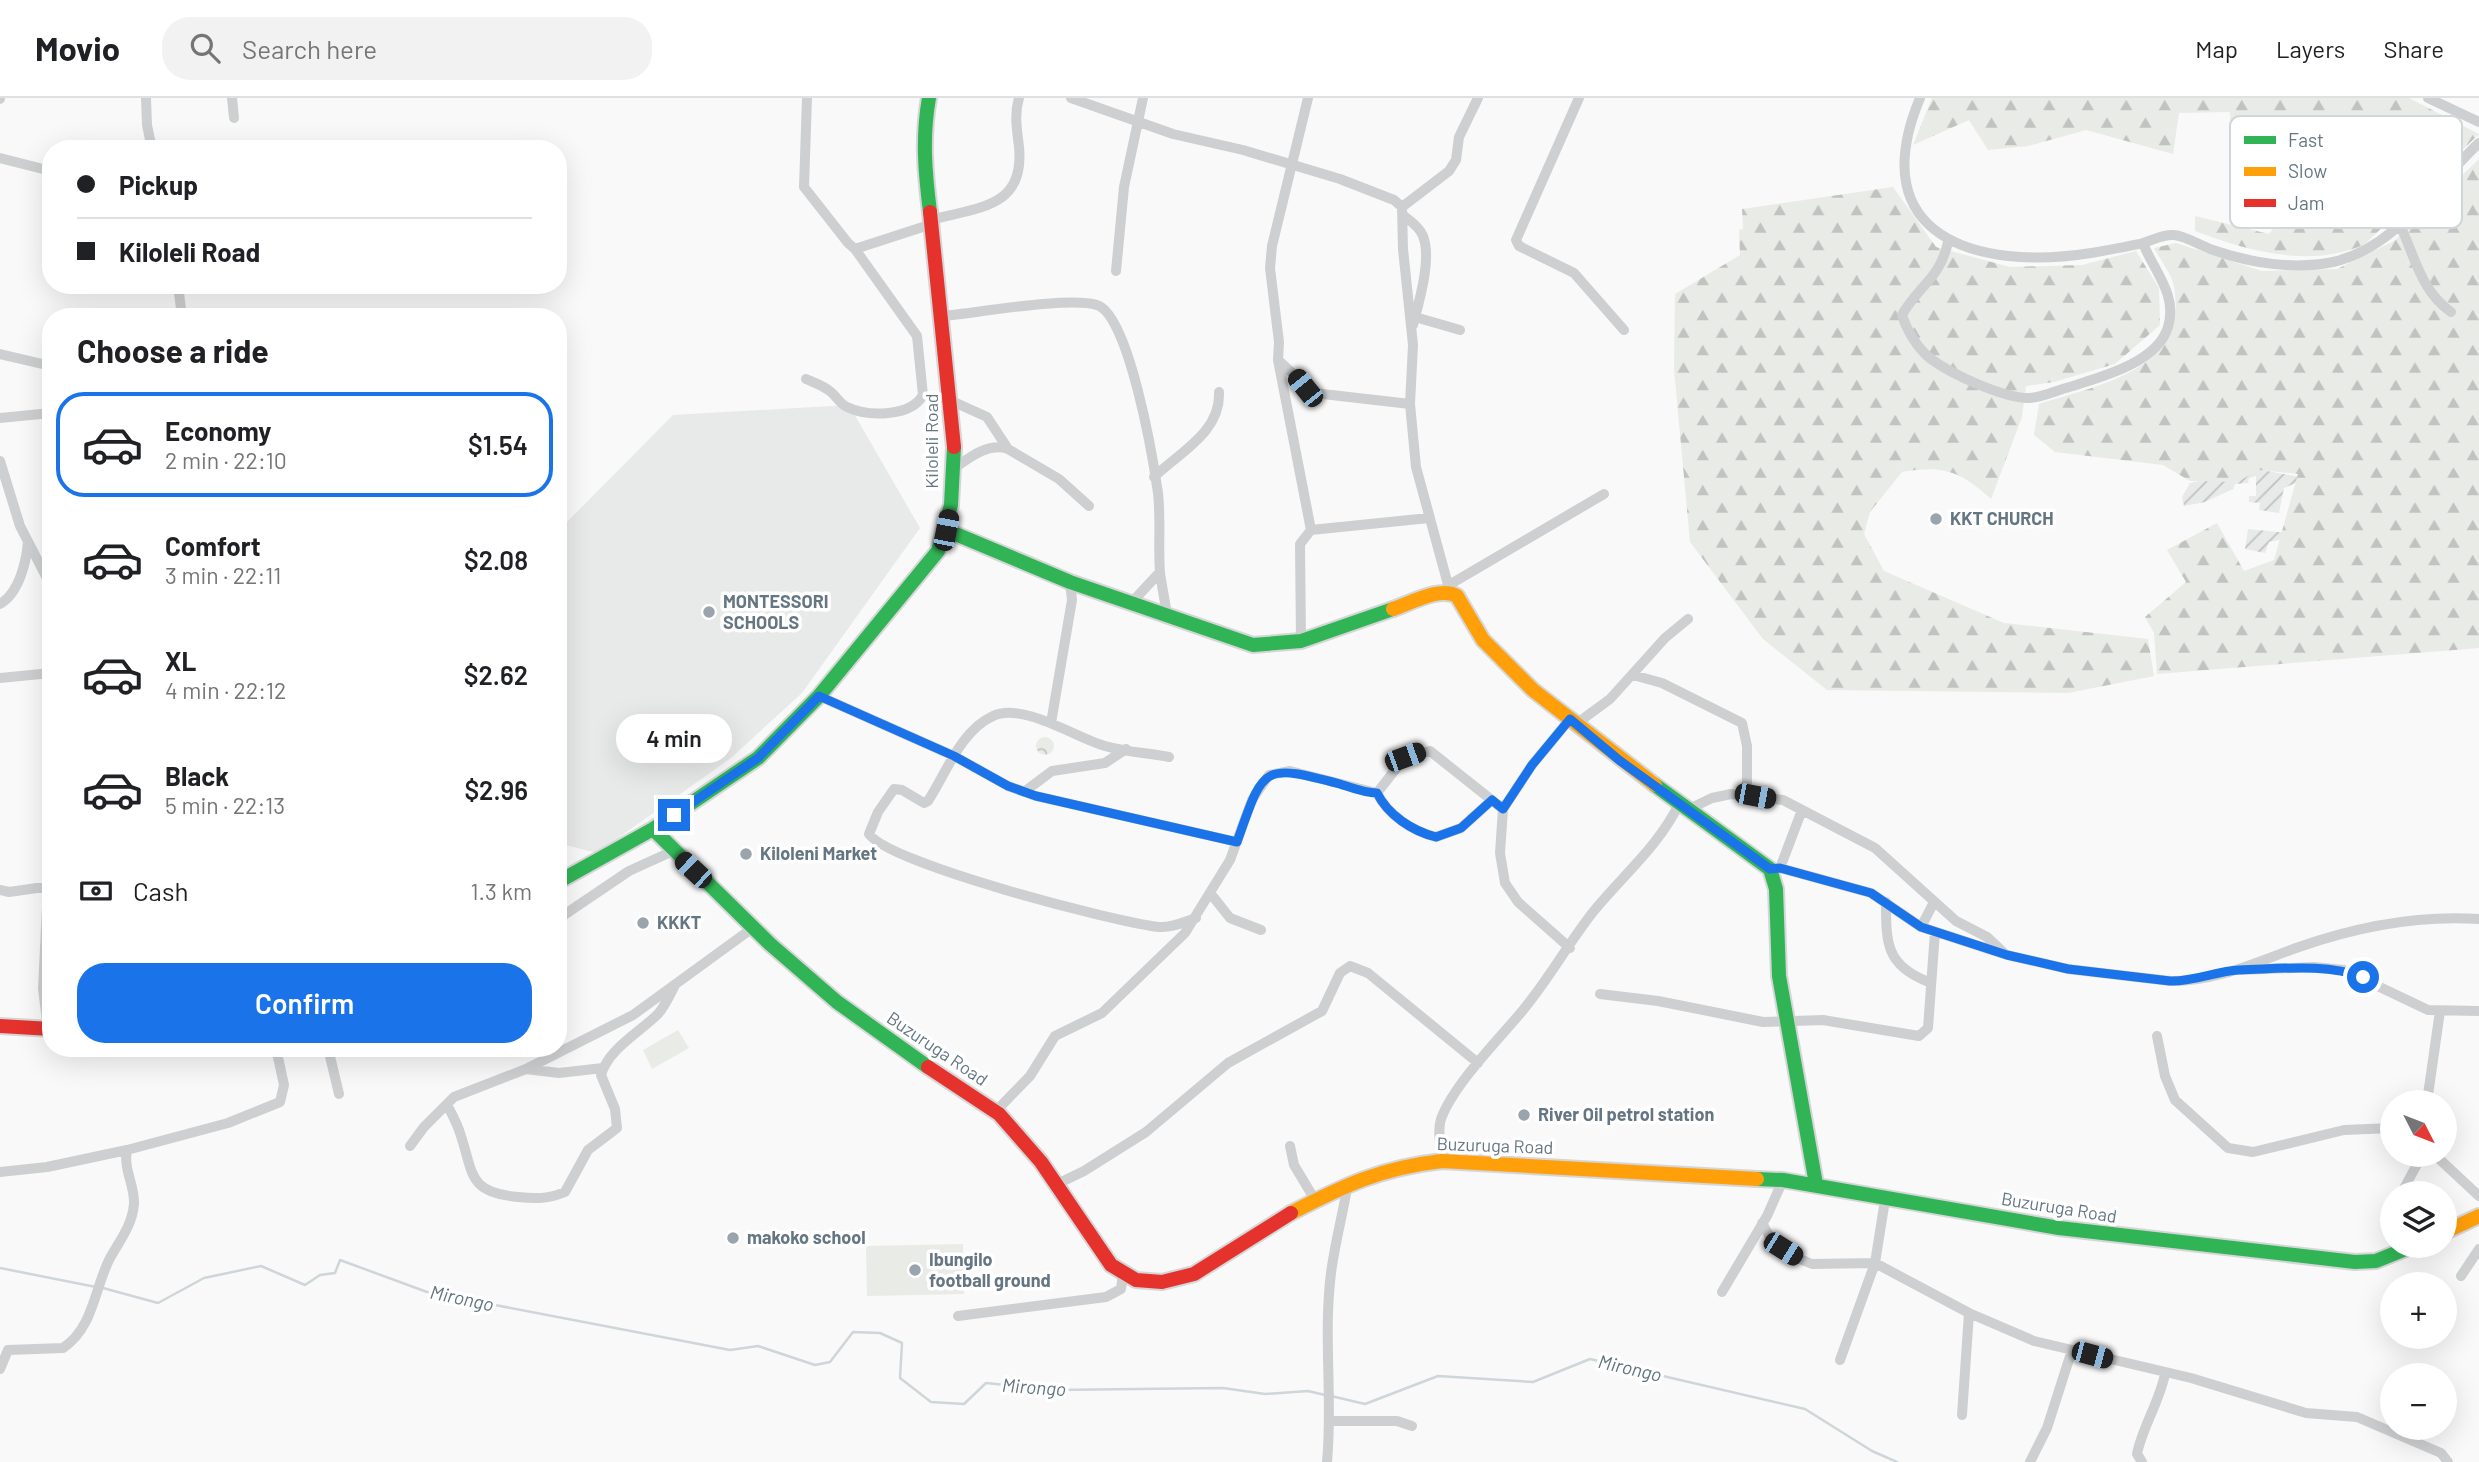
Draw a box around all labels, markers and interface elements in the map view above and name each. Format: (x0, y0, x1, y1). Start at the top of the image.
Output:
search box (162, 17, 652, 80)
text: Movio (35, 28, 120, 68)
icon: search (186, 29, 224, 67)
text: Search here (242, 33, 377, 64)
text: Map (2195, 34, 2238, 63)
text: Layers (2276, 34, 2345, 63)
text: Share (2383, 34, 2444, 63)
legend (2230, 116, 2462, 228)
text: Fast (2288, 128, 2324, 151)
text: Slow (2288, 159, 2327, 182)
text: Pickup (119, 169, 198, 200)
text: Jam (2288, 191, 2324, 214)
text: Kiloleli Road (119, 236, 260, 267)
text: Choose a ride (77, 331, 269, 369)
car (1284, 365, 1327, 411)
street label: Kiloleli Road (920, 393, 942, 489)
icon: car (81, 413, 144, 476)
text: Economy (165, 415, 271, 446)
text: $1.54 (468, 429, 528, 460)
text: 2 min · 22:10 (165, 446, 287, 474)
car (932, 507, 961, 553)
place label: KKT CHURCH (1950, 507, 2054, 529)
marker: KKT CHURCH (1928, 511, 1944, 527)
icon: car (81, 528, 144, 591)
text: Comfort (165, 530, 261, 561)
text: $2.08 (464, 544, 528, 575)
text: 3 min · 22:11 (165, 561, 281, 589)
place label: MONTESSORI SCHOOLS (723, 590, 828, 633)
marker: MONTESSORI SCHOOLS (701, 604, 717, 620)
icon: car (81, 643, 144, 706)
text: XL (165, 645, 196, 676)
text: $2.62 (464, 659, 528, 690)
text: 4 min · 22:12 (165, 676, 286, 704)
callout: 4 min (616, 714, 732, 762)
text: 4 min (646, 724, 702, 752)
car (1382, 740, 1429, 774)
icon: car (81, 758, 144, 821)
text: Black (165, 760, 229, 791)
text: $2.96 (464, 774, 528, 805)
car (1733, 782, 1778, 810)
text: 5 min · 22:13 (165, 791, 285, 819)
route end (658, 799, 690, 831)
place label: Kiloleni Market (760, 842, 877, 864)
marker: Kiloleni Market (738, 846, 754, 862)
car (671, 848, 716, 892)
icon: cash (77, 872, 115, 910)
text: Cash (133, 875, 188, 906)
text: 1.3 km (471, 877, 532, 905)
place label: KKKT (657, 911, 702, 933)
marker: KKKT (635, 915, 651, 931)
route start (2347, 961, 2379, 993)
button: Confirm (77, 963, 532, 1043)
street label: Buzuruga Road (883, 1006, 992, 1090)
north arrow (2380, 1090, 2457, 1167)
map controls (2380, 1090, 2457, 1440)
place label: River Oil petrol station (1538, 1103, 1714, 1125)
marker: River Oil petrol station (1516, 1107, 1532, 1123)
street label: Buzuruga Road (1436, 1132, 1554, 1158)
button: layers (2380, 1181, 2457, 1258)
street label: Buzuruga Road (2000, 1187, 2119, 1227)
place label: makoko school (747, 1226, 866, 1248)
car (1760, 1229, 1807, 1269)
marker: makoko school (725, 1230, 741, 1246)
place label: Ibungilo football ground (929, 1248, 1051, 1291)
marker: Ibungilo football ground (907, 1262, 923, 1278)
button: + (2380, 1272, 2457, 1349)
water label: Mirongo (428, 1280, 496, 1315)
car (2069, 1339, 2116, 1371)
water label: Mirongo (1596, 1349, 1664, 1386)
button: − (2380, 1363, 2457, 1440)
water label: Mirongo (1001, 1373, 1067, 1400)

